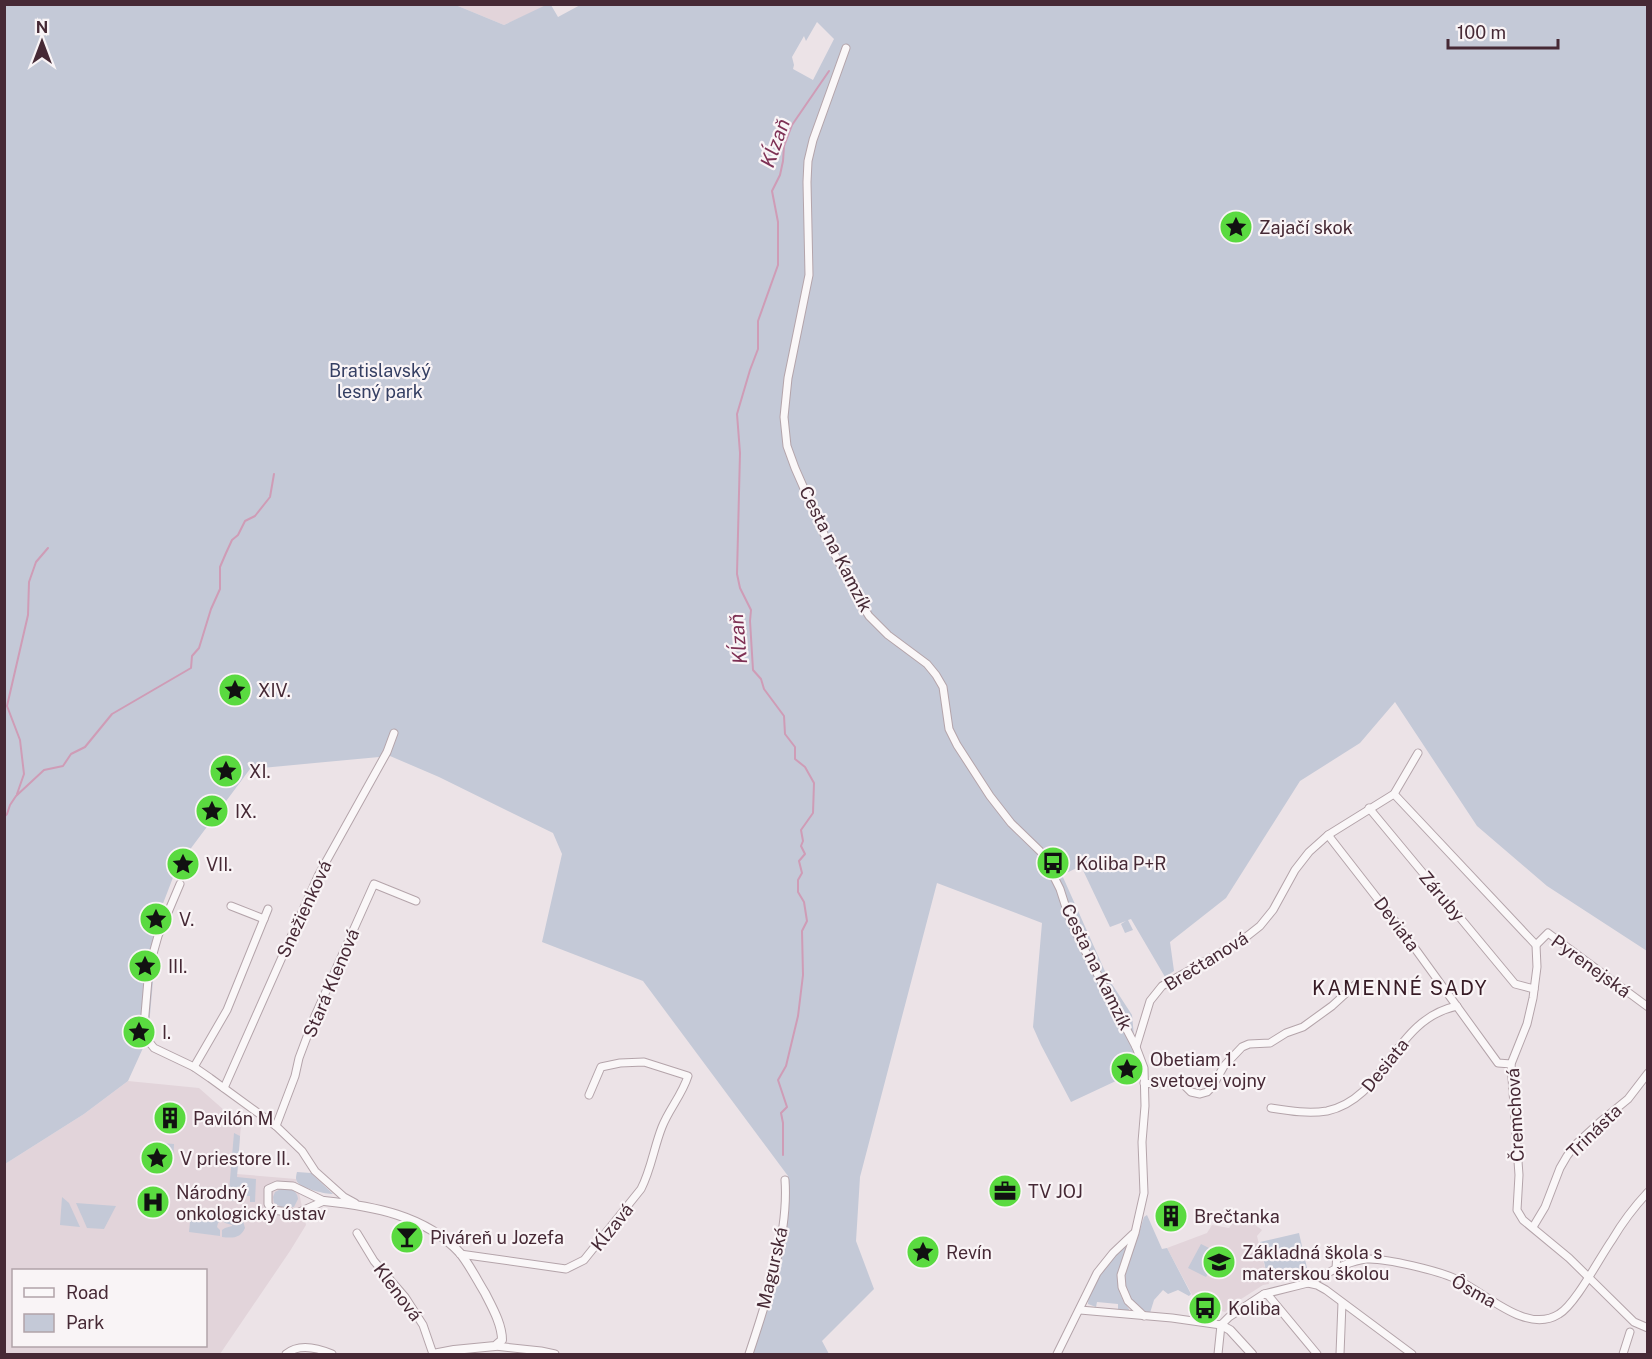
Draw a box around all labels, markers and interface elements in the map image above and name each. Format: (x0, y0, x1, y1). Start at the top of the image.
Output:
north arrow (12, 12, 72, 72)
scale bar (1448, 12, 1558, 50)
text: N (36, 18, 48, 37)
text: 100 m (1457, 22, 1506, 43)
water label: Kĺzaň (753, 115, 795, 171)
place icon: Zajačí skok (1218, 209, 1254, 245)
place label: Zajačí skok (1259, 217, 1353, 238)
park label: Bratislavský lesný park (329, 360, 431, 402)
street label: Cesta na Kamzík (795, 483, 877, 615)
water label: Kĺzaň (722, 613, 752, 665)
place icon: XIV. (217, 672, 253, 708)
place label: XIV. (258, 680, 291, 701)
place icon: XI. (208, 753, 244, 789)
place label: XI. (249, 761, 271, 782)
place icon: IX. (194, 793, 230, 829)
place label: IX. (235, 801, 257, 822)
bus stop icon: Koliba P+R (1035, 845, 1071, 881)
place icon: VII. (165, 846, 201, 882)
place label: Koliba P+R (1076, 853, 1166, 874)
place label: VII. (206, 854, 232, 875)
street label: Snežienková (272, 857, 336, 961)
street label: Záruby (1415, 867, 1469, 926)
street label: Deviata (1370, 893, 1424, 955)
street label: Cesta na Kamzík (1057, 900, 1137, 1034)
place icon: V. (138, 901, 174, 937)
place label: V. (179, 909, 194, 930)
street label: Stará Klenová (299, 925, 363, 1041)
street label: Brečtanová (1160, 927, 1252, 995)
street label: Pyrenejská (1547, 930, 1635, 1002)
place icon: III. (127, 948, 163, 984)
place label: III. (168, 956, 187, 977)
district label: KAMENNÉ SADY (1312, 975, 1488, 1000)
place icon: I. (121, 1014, 157, 1050)
place label: I. (162, 1022, 171, 1043)
street label: Desiata (1357, 1034, 1413, 1096)
place label: Obetiam 1. svetovej vojny (1150, 1049, 1267, 1091)
place icon: Obetiam 1. svetovej vojny (1109, 1051, 1145, 1087)
street label: Čremchová (1502, 1068, 1528, 1162)
building icon: Pavilón M (152, 1100, 188, 1136)
street label: Trinásta (1562, 1100, 1626, 1162)
place label: Pavilón M (193, 1108, 273, 1129)
place icon: V priestore II. (139, 1140, 175, 1176)
place label: V priestore II. (180, 1148, 290, 1169)
office icon: TV JOJ (987, 1173, 1023, 1209)
place label: TV JOJ (1028, 1181, 1083, 1202)
place label: Národný onkologický ústav (176, 1182, 326, 1224)
hospital icon: Národný onkologický ústav (135, 1184, 171, 1220)
street label: Kĺzavá (585, 1198, 637, 1255)
building icon: Brečtanka (1153, 1198, 1189, 1234)
place label: Brečtanka (1194, 1206, 1280, 1227)
bar icon: Piváreň u Jozefa (389, 1219, 425, 1255)
street label: Magurská (752, 1225, 792, 1311)
place label: Piváreň u Jozefa (430, 1227, 564, 1248)
place icon: Revín (905, 1234, 941, 1270)
place label: Revín (946, 1242, 992, 1263)
place label: Základná škola s materskou školou (1242, 1242, 1389, 1284)
school or university icon: Základná škola s materskou školou (1201, 1244, 1237, 1280)
street label: Klenová (370, 1259, 426, 1325)
legend (12, 1269, 207, 1347)
street label: Ôsma (1448, 1270, 1500, 1312)
text: Road (66, 1282, 109, 1303)
bus stop icon: Koliba (1187, 1290, 1223, 1326)
place label: Koliba (1228, 1298, 1280, 1319)
text: Park (66, 1312, 104, 1333)

